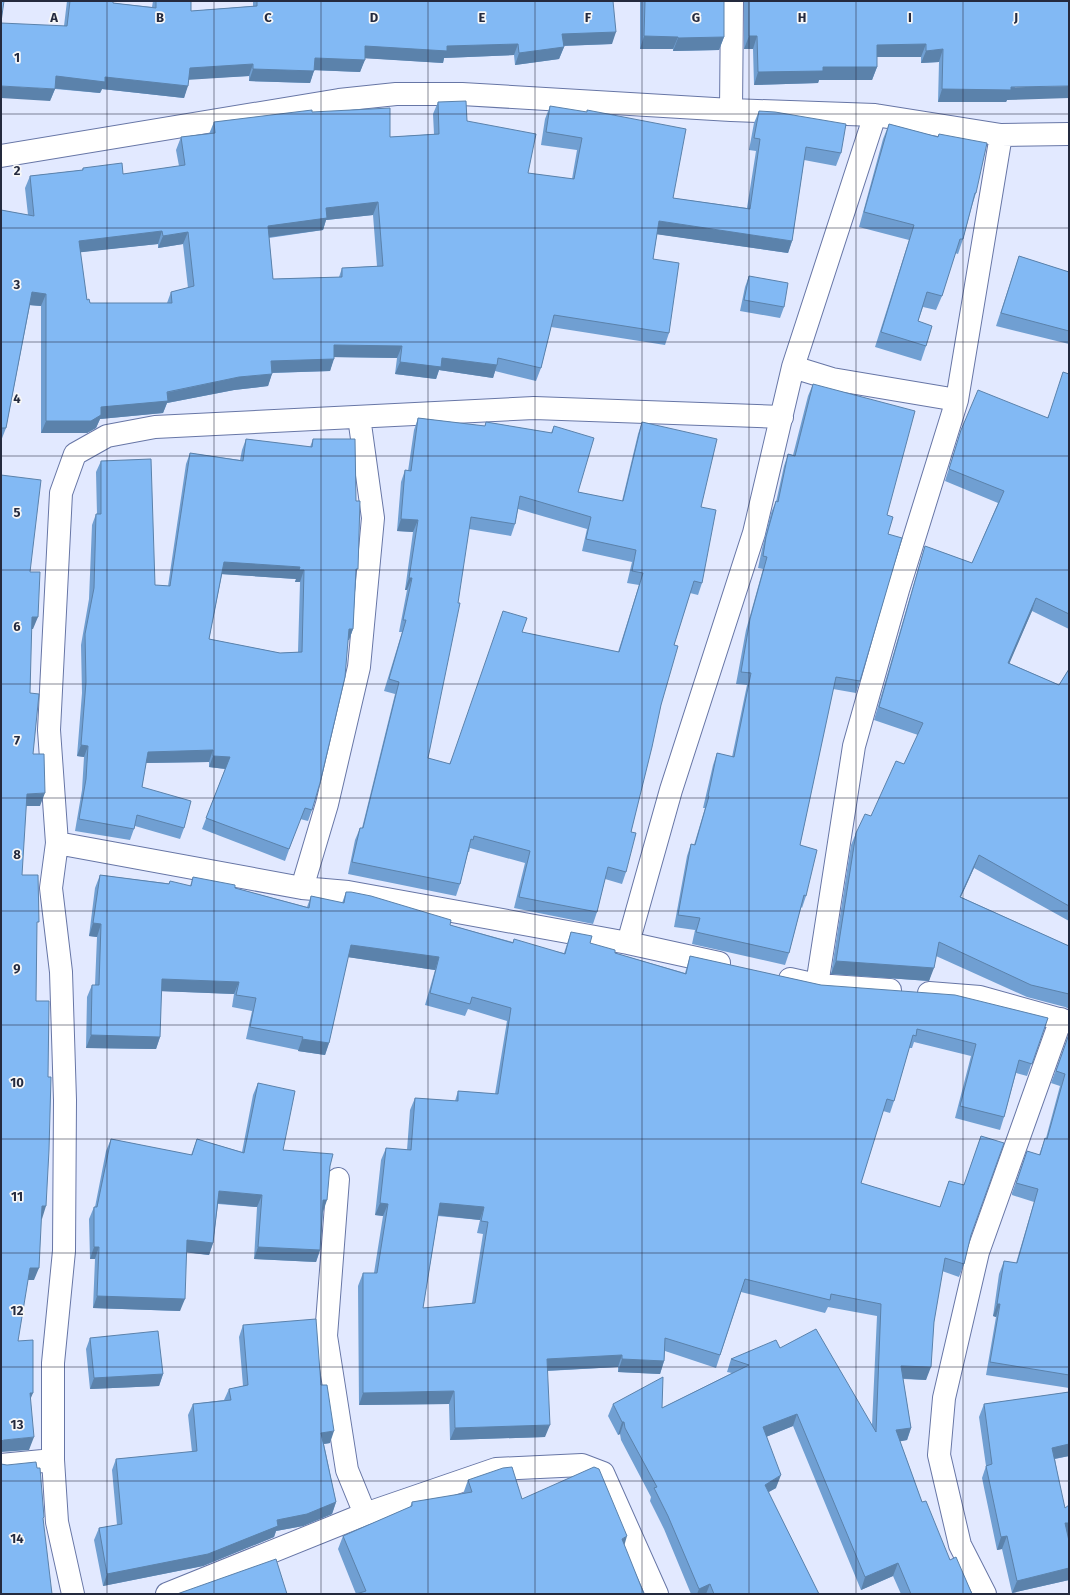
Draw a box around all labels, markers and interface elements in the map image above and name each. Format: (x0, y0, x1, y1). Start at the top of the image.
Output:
text: A (49, 10, 58, 25)
text: B (156, 10, 164, 25)
text: C (264, 10, 272, 25)
text: D (370, 10, 379, 25)
text: E (479, 10, 486, 25)
text: F (585, 10, 592, 25)
text: G (692, 10, 700, 25)
text: H (798, 10, 806, 25)
text: I (908, 10, 912, 25)
text: J (1013, 10, 1018, 25)
text: 1 (14, 50, 20, 65)
text: 2 (14, 163, 21, 178)
text: 3 (13, 277, 21, 292)
text: 4 (13, 391, 21, 406)
text: 5 (14, 505, 21, 520)
text: 6 (13, 619, 21, 634)
text: 7 (14, 733, 20, 748)
text: 8 (13, 847, 21, 862)
text: 9 (13, 961, 21, 976)
text: 10 (10, 1075, 24, 1090)
text: 11 (11, 1189, 23, 1204)
text: 12 (11, 1303, 24, 1318)
text: 13 (11, 1417, 24, 1432)
text: 14 (10, 1531, 24, 1546)

